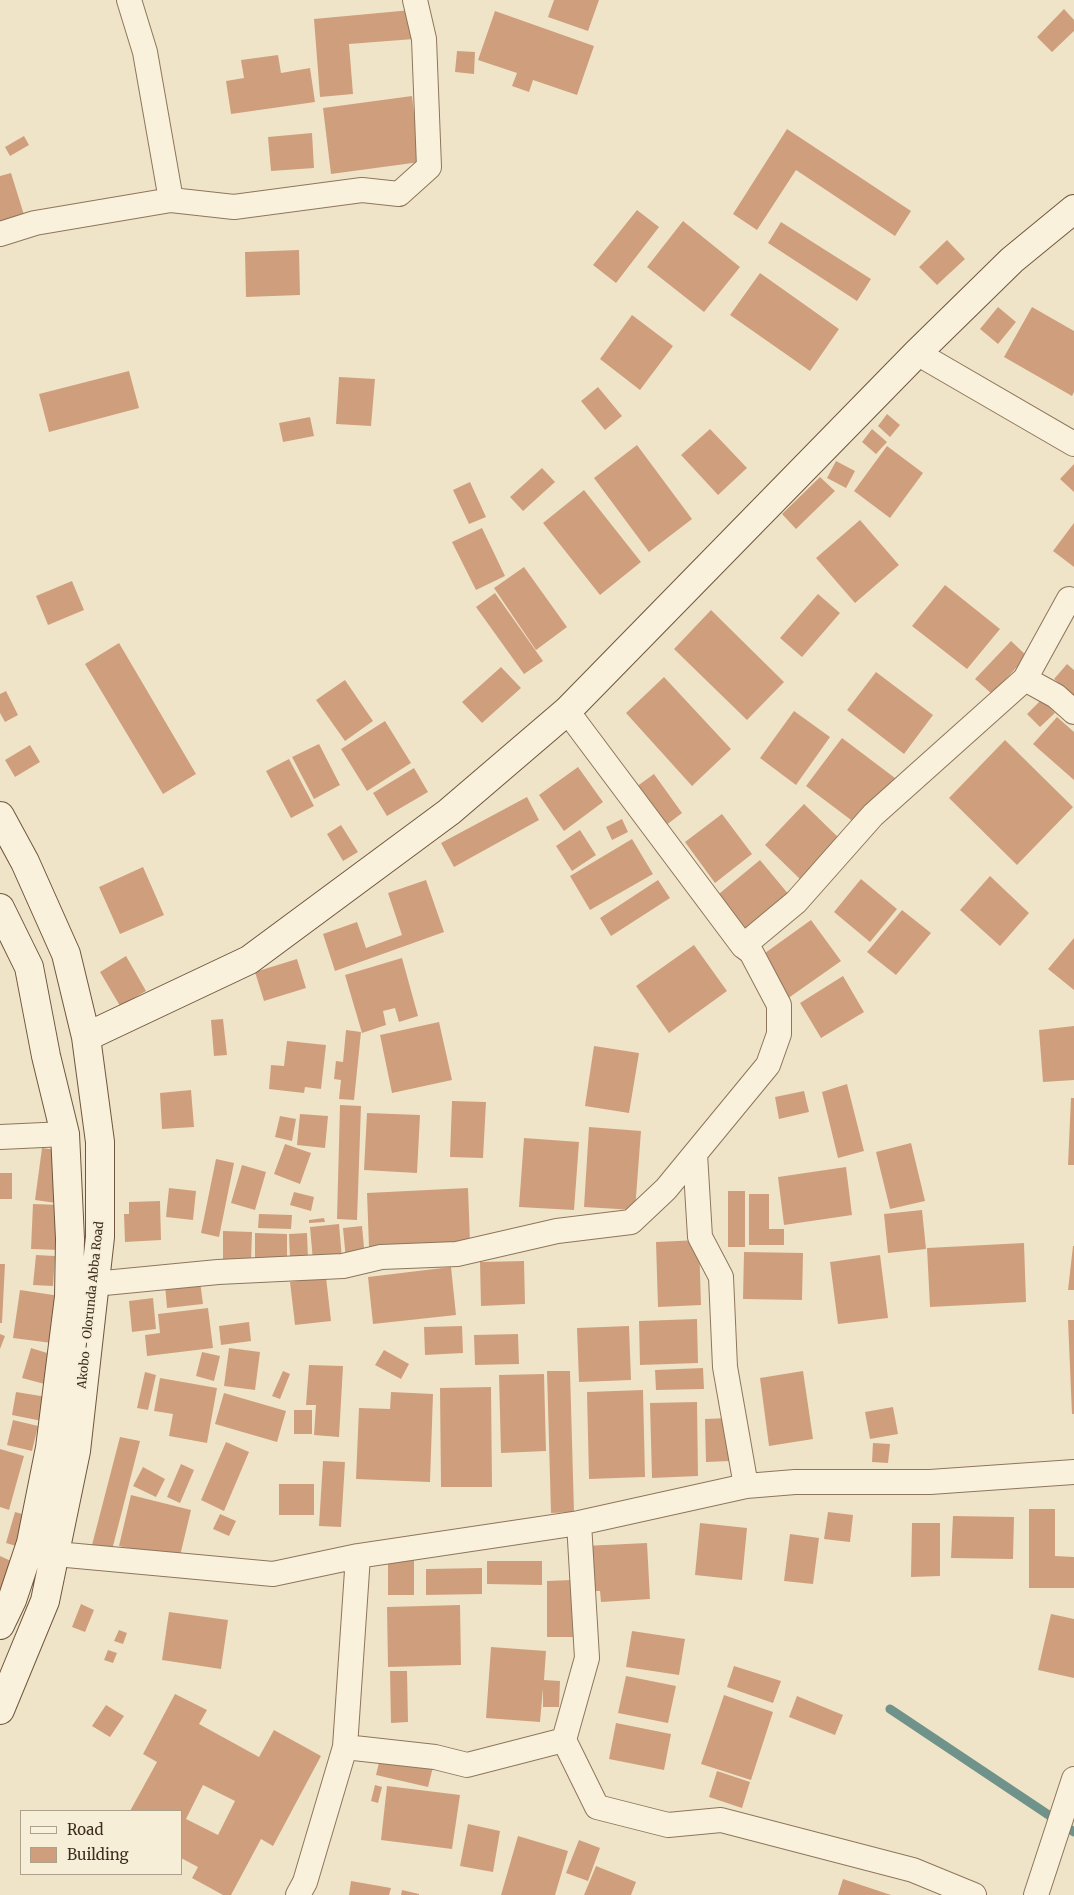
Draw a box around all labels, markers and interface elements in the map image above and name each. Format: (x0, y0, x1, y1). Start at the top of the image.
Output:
street label: Akobo - Olorunda Abba Road (75, 1221, 107, 1389)
legend (20, 1810, 182, 1875)
text: Road (67, 1820, 103, 1839)
text: Building (67, 1845, 129, 1864)

